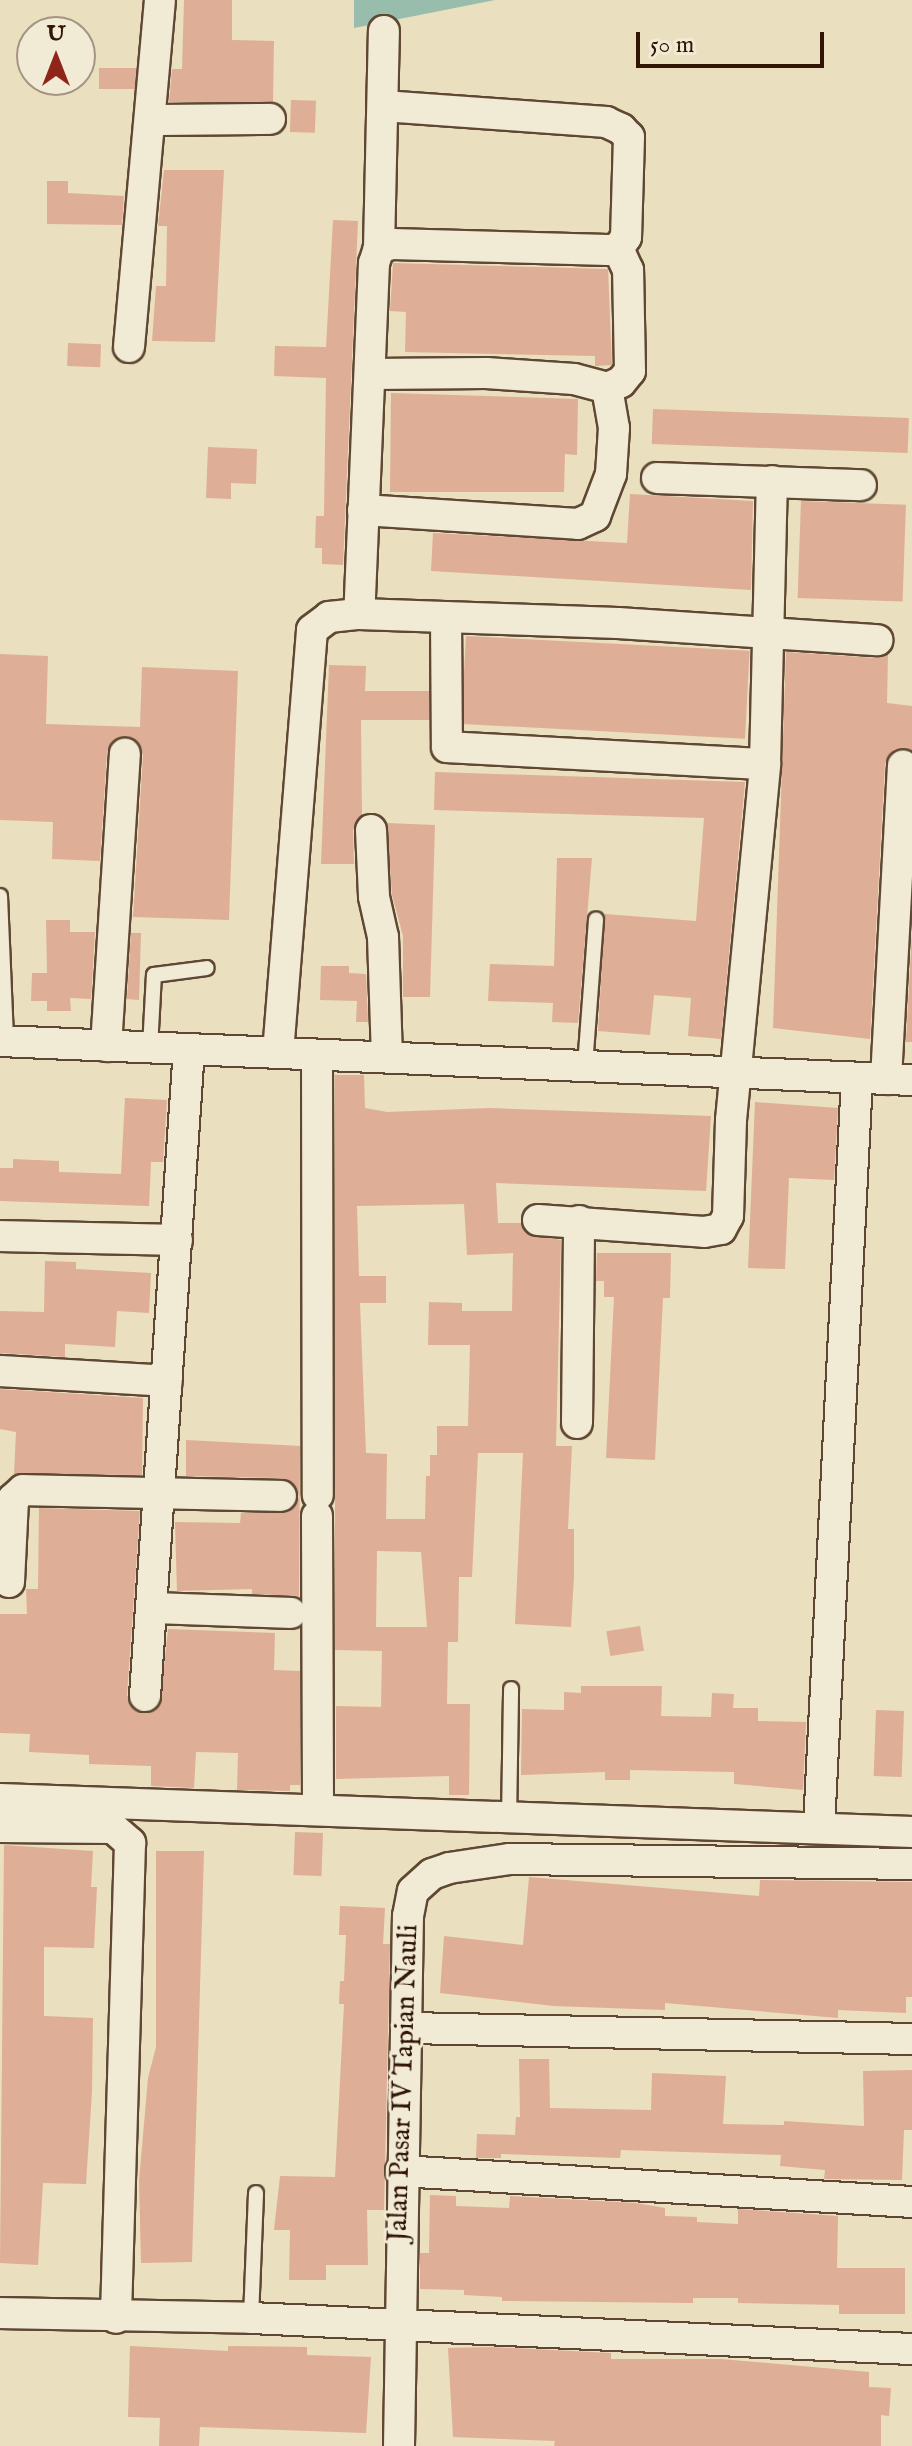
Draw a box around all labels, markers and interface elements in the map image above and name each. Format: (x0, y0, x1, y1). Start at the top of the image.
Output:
north arrow (16, 16, 96, 96)
scale bar (640, 16, 828, 66)
text: U (47, 20, 65, 48)
text: 50 m (650, 30, 694, 61)
street label: Jalan Pasar IV Tapian Nauli (382, 1924, 426, 2242)

